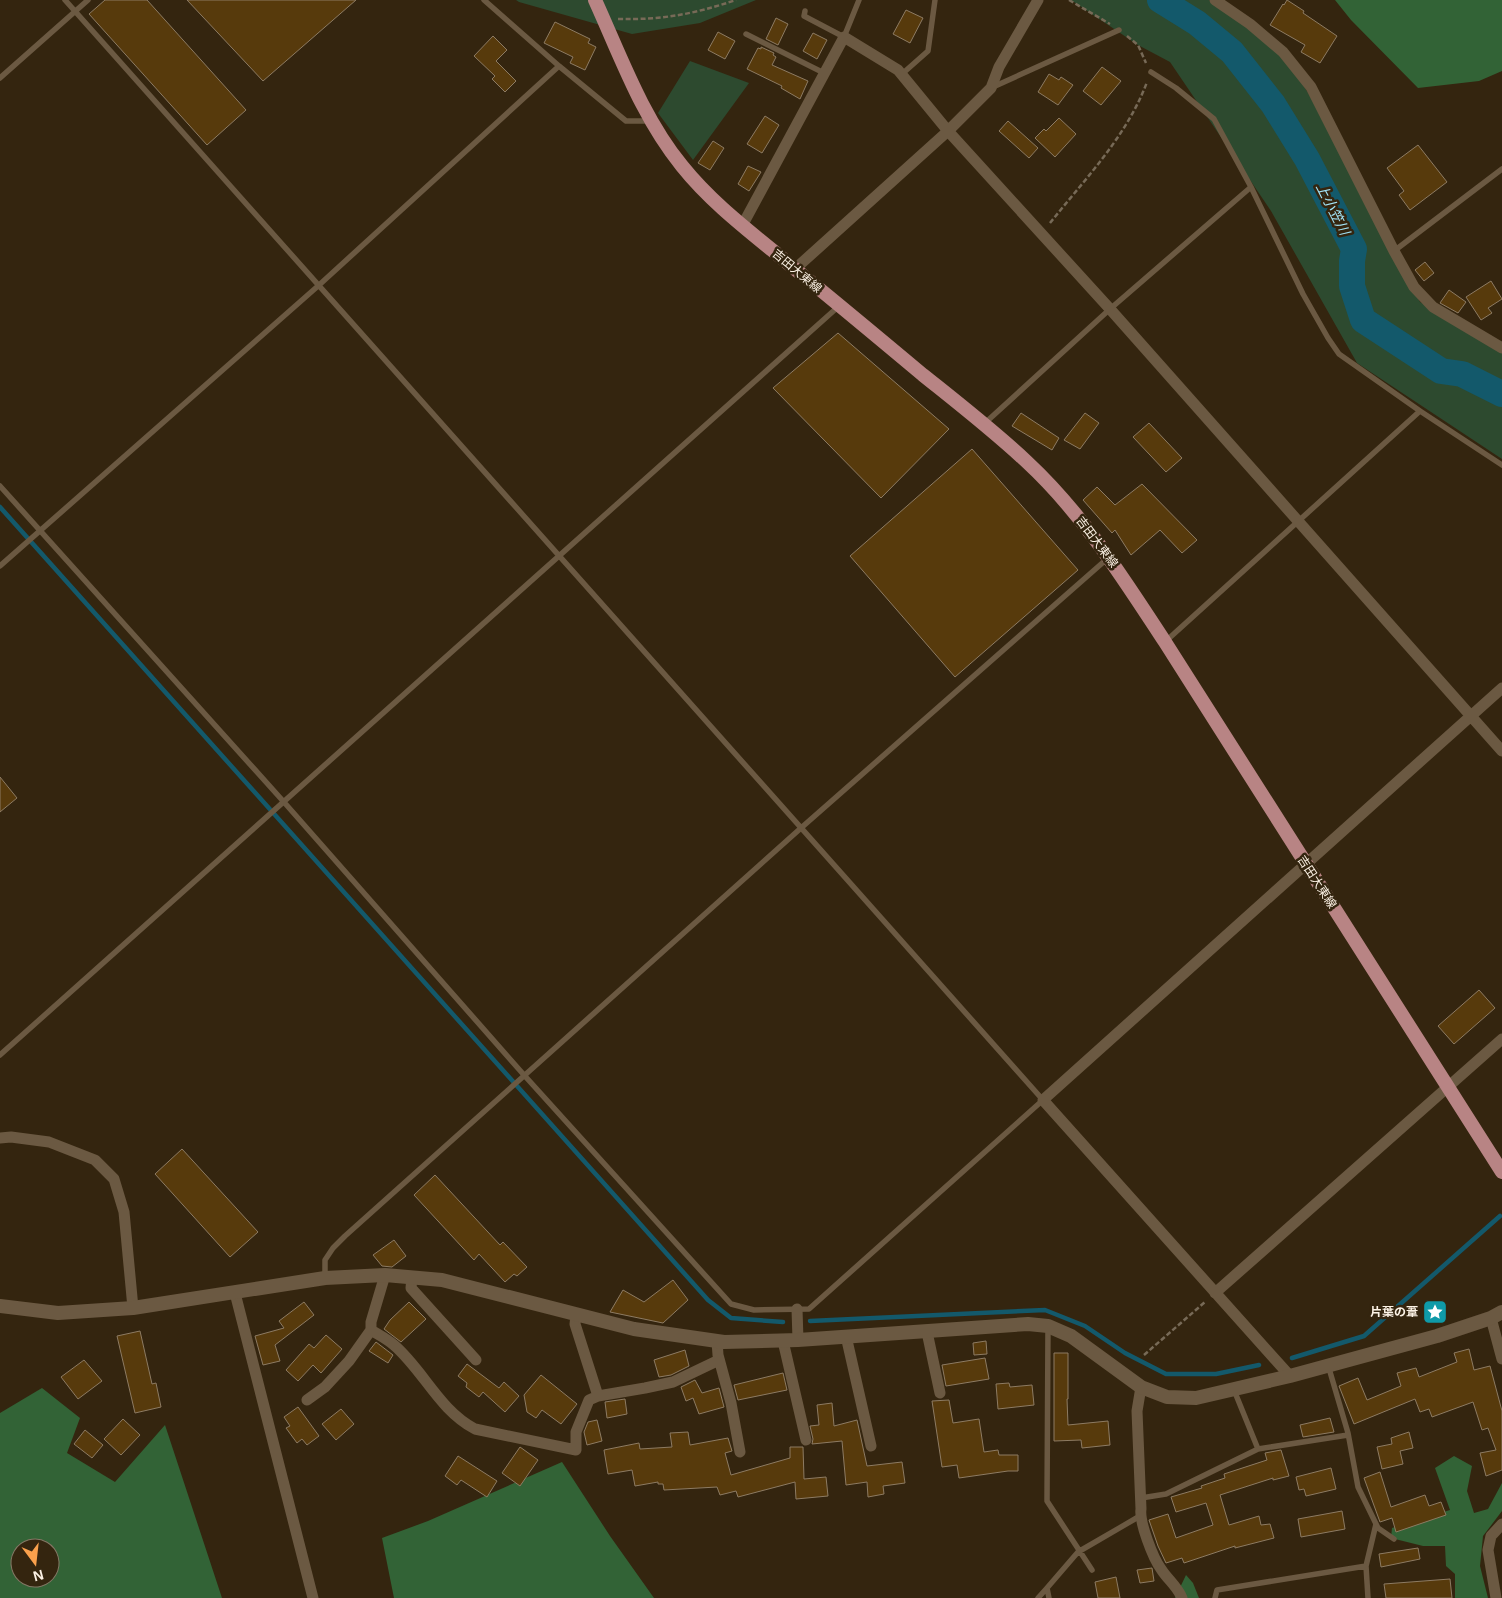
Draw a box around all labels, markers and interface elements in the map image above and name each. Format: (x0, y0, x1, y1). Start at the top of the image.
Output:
water label: 上小笠川 (1313, 180, 1354, 239)
street label: 吉田大東線 (770, 246, 824, 296)
street label: 吉田大東線 (1073, 514, 1121, 570)
street label: 吉田大東線 (1295, 853, 1339, 911)
place icon: 片葉の葦 (1422, 1299, 1448, 1325)
place label: 片葉の葦 (1370, 1305, 1418, 1319)
north arrow (10, 1538, 60, 1588)
text: N (31, 1567, 45, 1585)

